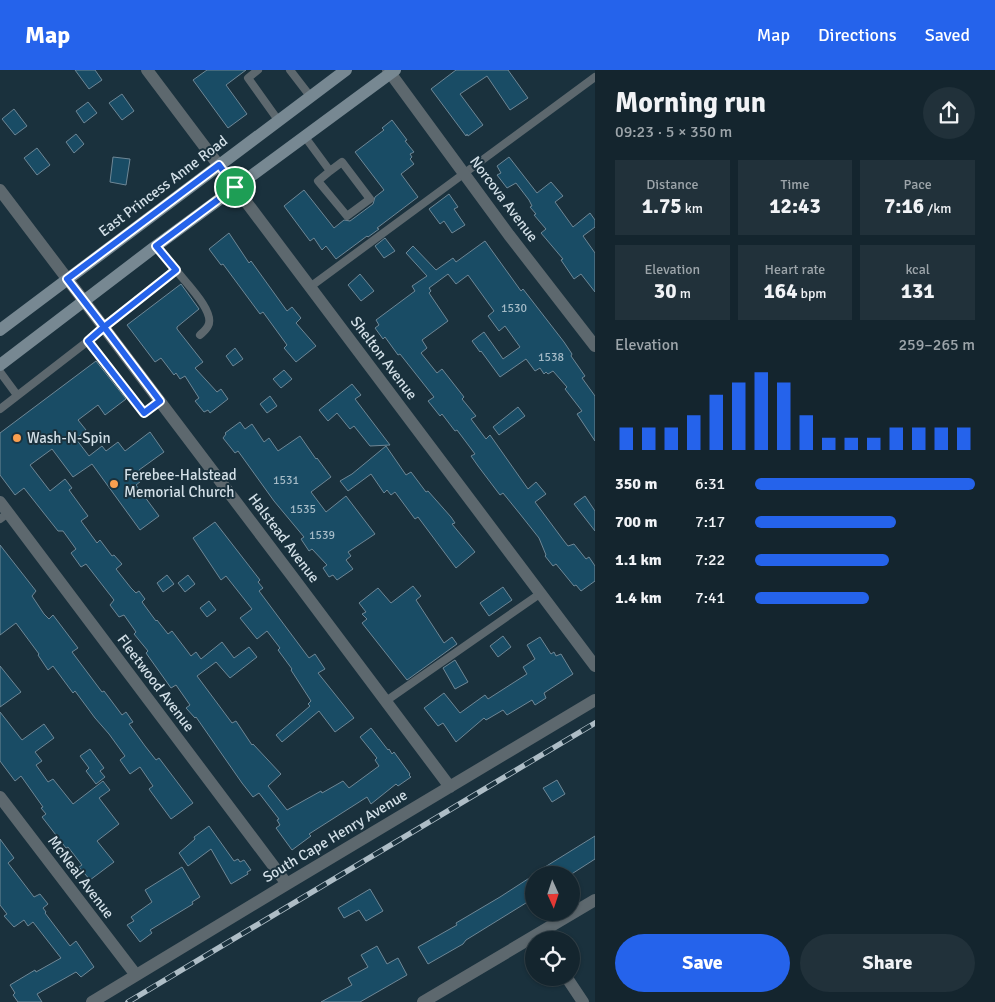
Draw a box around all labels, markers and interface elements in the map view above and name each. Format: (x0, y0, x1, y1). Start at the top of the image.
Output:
text: Map (25, 20, 70, 50)
text: Map (757, 24, 790, 46)
text: Directions (818, 24, 897, 46)
text: Saved (925, 24, 970, 46)
text: Morning run (615, 86, 766, 120)
button: share (923, 87, 975, 139)
text: 09:23 · 5 × 350 m (615, 122, 732, 142)
street label: East Princess Anne Road (95, 132, 231, 240)
street label: Norcova Avenue (466, 153, 542, 245)
pin (214, 166, 256, 208)
icon: arrive (221, 173, 249, 201)
text: Distance (646, 176, 698, 193)
text: Time (781, 176, 809, 193)
text: Pace (904, 176, 932, 193)
text: 1.75 (642, 193, 682, 219)
text: 12:43 (769, 193, 821, 219)
text: 7:16 (884, 193, 924, 219)
text: km (682, 200, 703, 217)
text: /km (924, 200, 951, 217)
text: Elevation (644, 261, 700, 278)
text: Heart rate (765, 261, 825, 278)
text: kcal (905, 261, 930, 278)
text: 30 (654, 278, 677, 304)
text: 164 (763, 278, 797, 304)
text: 131 (901, 278, 935, 304)
text: m (677, 285, 691, 302)
text: bpm (797, 285, 827, 302)
house number: 1530 (501, 301, 527, 316)
street label: Shelton Avenue (347, 313, 421, 403)
text: Elevation (615, 335, 679, 355)
text: 259–265 m (898, 335, 975, 355)
house number: 1538 (538, 350, 564, 365)
place label: Wash-N-Spin (27, 429, 111, 447)
marker: Wash-N-Spin (11, 432, 23, 444)
place label: Ferebee-Halstead Memorial Church (124, 466, 237, 501)
house number: 1531 (273, 473, 299, 488)
text: 350 m (615, 474, 657, 494)
text: 6:31 (695, 474, 725, 494)
marker: Ferebee-Halstead Memorial Church (108, 478, 120, 490)
street label: Halstead Avenue (245, 490, 323, 586)
house number: 1535 (290, 502, 316, 517)
text: 700 m (615, 512, 657, 532)
text: 7:17 (695, 512, 725, 532)
house number: 1539 (309, 528, 335, 543)
text: 1.1 km (615, 550, 662, 570)
text: 7:22 (695, 550, 725, 570)
text: 1.4 km (615, 588, 662, 608)
text: 7:41 (695, 588, 725, 608)
street label: Fleetwood Avenue (114, 631, 198, 735)
street label: South Cape Henry Avenue (260, 786, 410, 886)
street label: McNeal Avenue (44, 832, 118, 922)
north arrow (525, 866, 580, 921)
map controls (525, 866, 580, 986)
button: locate (525, 931, 580, 986)
button: Save (615, 934, 790, 992)
button: Share (800, 934, 975, 992)

